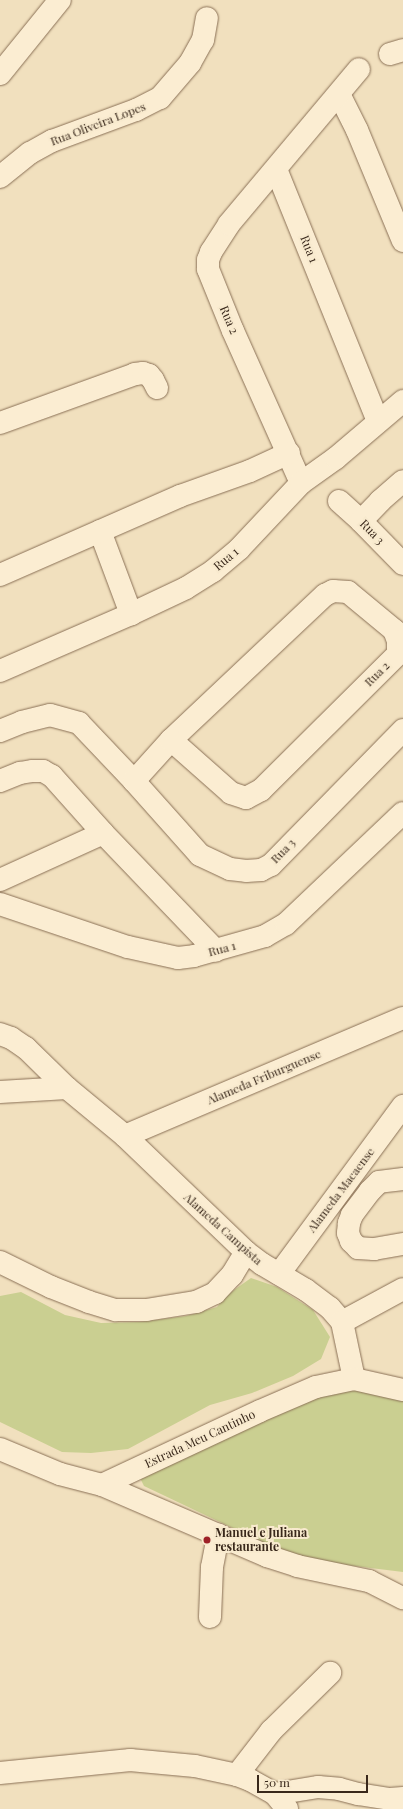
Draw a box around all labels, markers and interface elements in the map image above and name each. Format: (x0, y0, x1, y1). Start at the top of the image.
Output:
street label: Rua Oliveira Lopes (48, 99, 148, 149)
street label: Rua 1 (297, 233, 321, 265)
street label: Rua 2 (217, 304, 241, 336)
street label: Rua 3 (357, 517, 387, 547)
street label: Rua 1 (211, 544, 241, 574)
street label: Rua 2 (361, 658, 393, 690)
street label: Rua 3 (268, 836, 298, 866)
street label: Rua 1 (207, 938, 237, 960)
street label: Alameda Friburguense (205, 1046, 323, 1108)
street label: Alameda Macaense (304, 1145, 378, 1235)
street label: Alameda Campista (181, 1190, 265, 1268)
street label: Estrada Meu Cantinho (142, 1407, 258, 1471)
place label: Manuel e Juliana restaurante (215, 1526, 307, 1554)
marker: Manuel e Juliana restaurante (202, 1535, 212, 1545)
scale bar (259, 1767, 370, 1793)
text: 50 m (264, 1774, 290, 1790)

